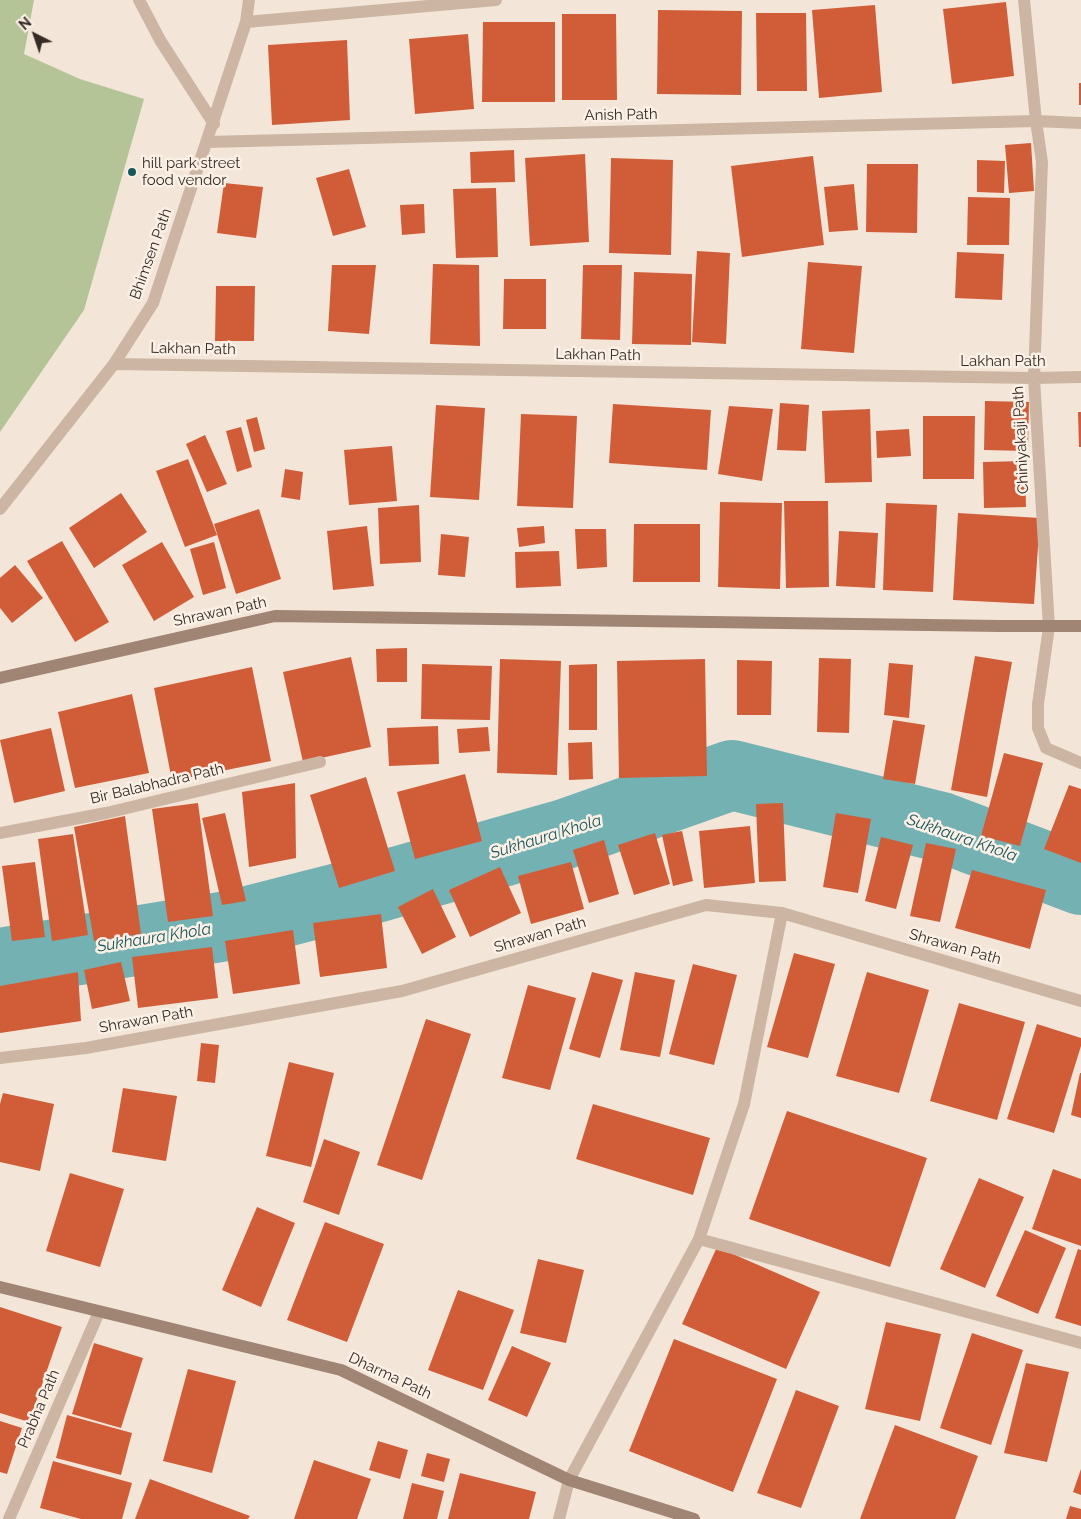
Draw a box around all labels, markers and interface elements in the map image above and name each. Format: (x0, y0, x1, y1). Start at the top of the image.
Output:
north arrow (10, 10, 60, 60)
text: N (16, 14, 34, 33)
street label: Anish Path (584, 105, 658, 125)
place label: hill park street food vendor (142, 154, 240, 189)
marker: hill park street food vendor (126, 166, 138, 178)
street label: Bhimsen Path (126, 206, 176, 302)
street label: Lakhan Path (150, 339, 236, 359)
street label: Lakhan Path (555, 345, 641, 365)
street label: Lakhan Path (960, 352, 1046, 370)
street label: Chiniyakaji Path (1009, 386, 1033, 494)
street label: Shrawan Path (172, 593, 268, 631)
street label: Bir Balabhadra Path (88, 760, 226, 808)
water label: Sukhaura Khola (904, 810, 1020, 866)
water label: Sukhaura Khola (488, 811, 604, 863)
street label: Shrawan Path (492, 913, 588, 957)
water label: Sukhaura Khola (96, 920, 212, 956)
street label: Shrawan Path (907, 925, 1003, 969)
street label: Shrawan Path (98, 1003, 194, 1037)
street label: Dharma Path (345, 1349, 435, 1403)
street label: Prabha Path (14, 1367, 64, 1451)

